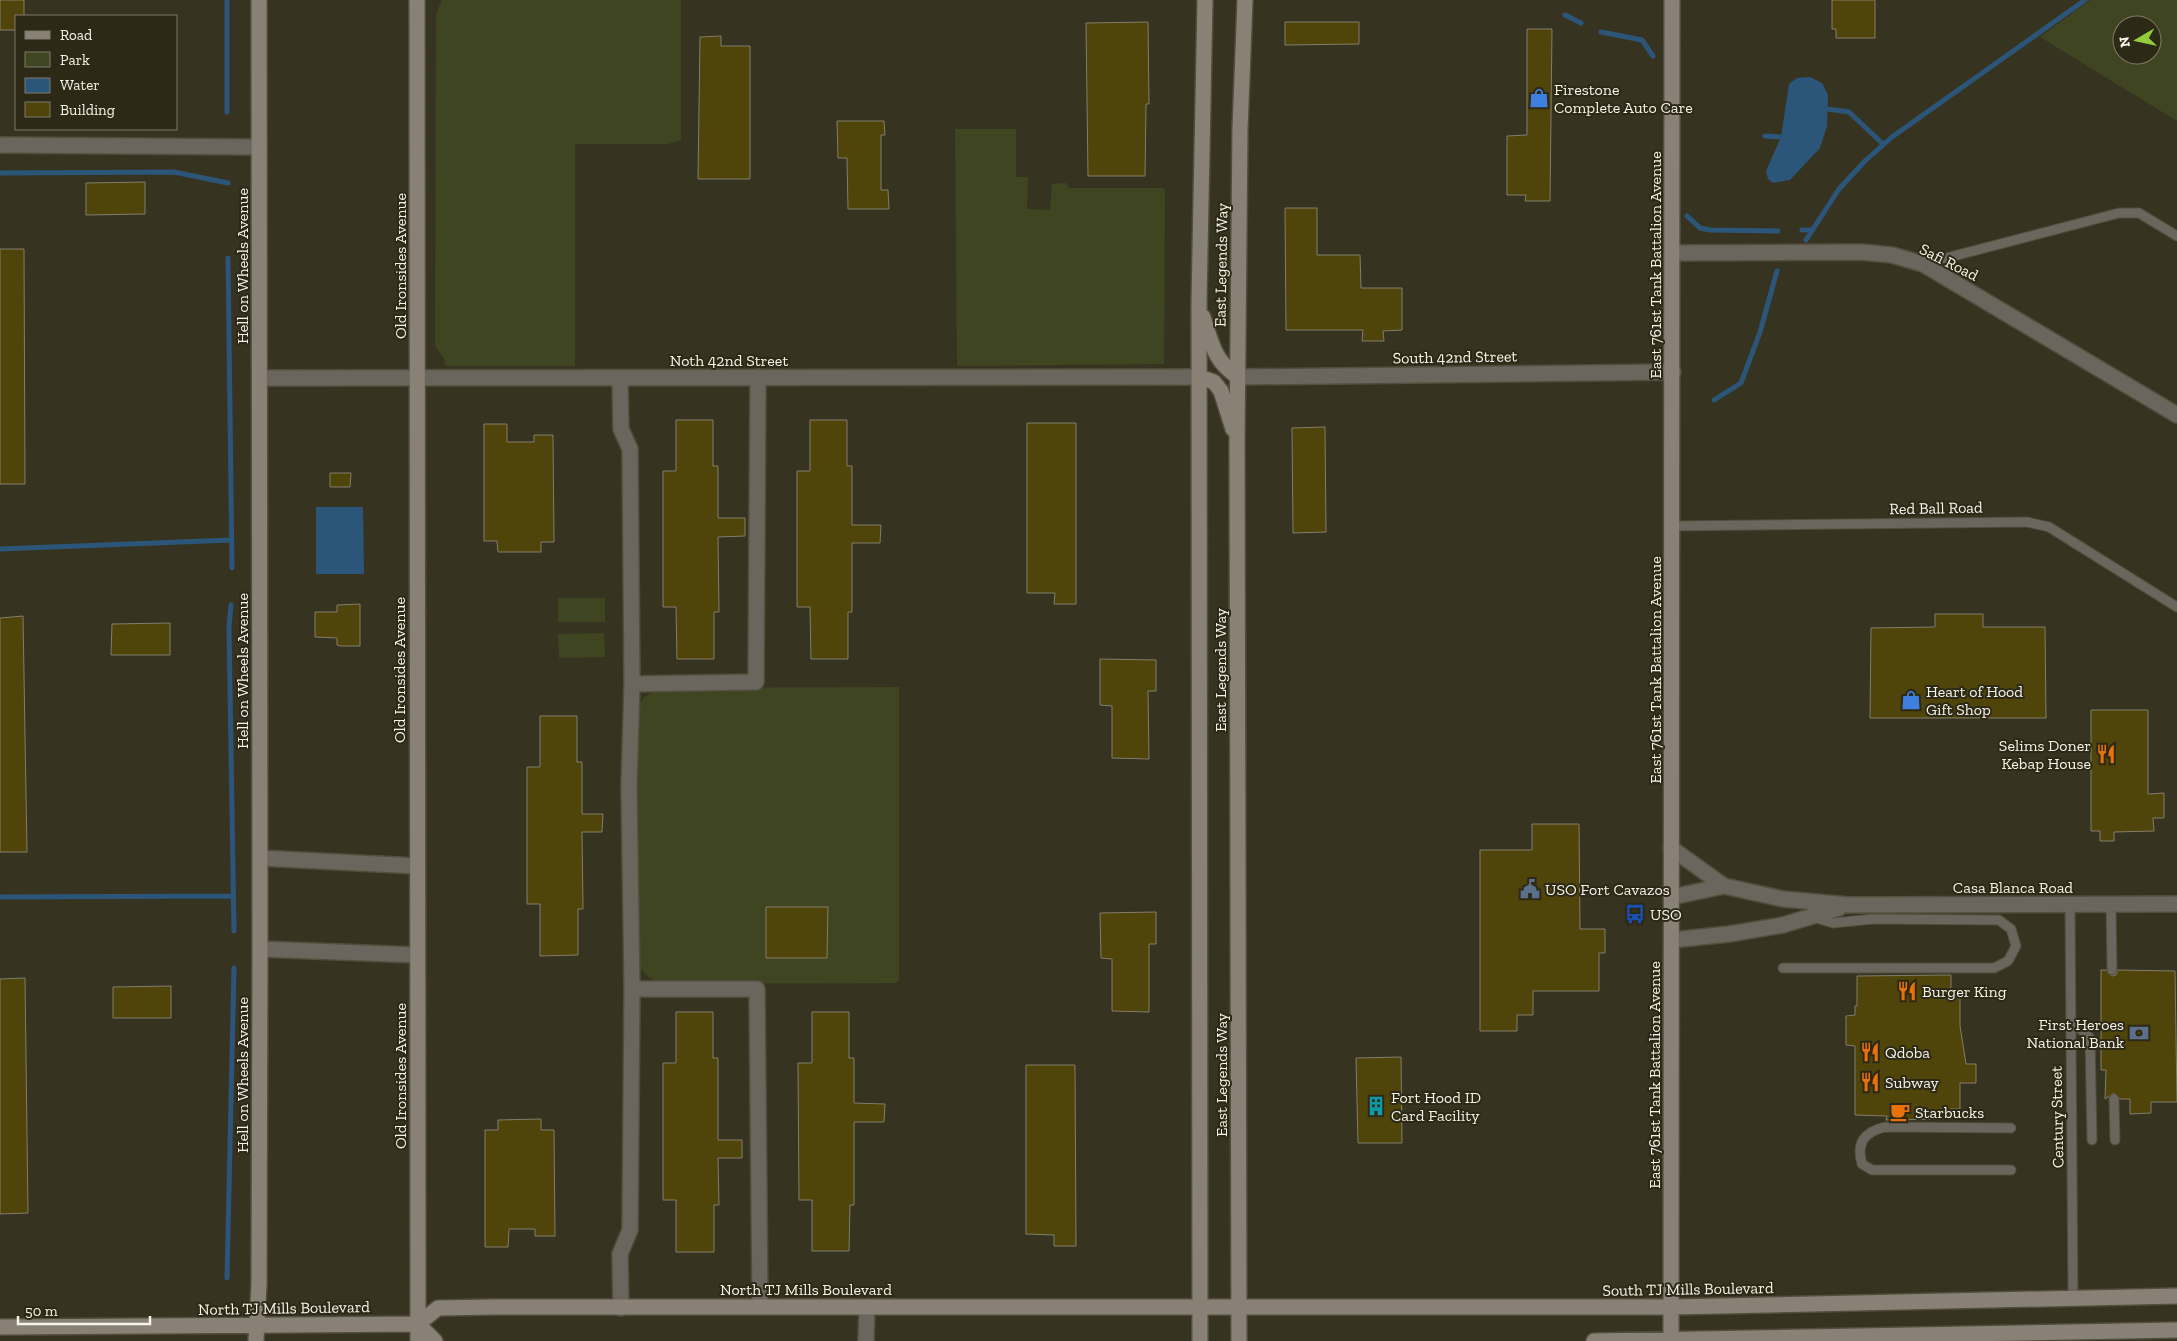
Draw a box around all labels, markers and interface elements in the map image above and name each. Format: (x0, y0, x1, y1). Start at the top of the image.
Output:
legend (15, 15, 178, 130)
north arrow (2112, 15, 2162, 65)
text: Road (60, 26, 93, 44)
text: N (2115, 35, 2134, 49)
text: Park (60, 51, 90, 69)
text: Water (60, 76, 100, 94)
place label: Firestone Complete Auto Care (1554, 80, 1693, 117)
shop icon: Firestone Complete Auto Care (1528, 87, 1550, 109)
text: Building (60, 101, 115, 119)
street label: East 761st Tank Battalion Avenue (1646, 151, 1665, 379)
street label: Hell on Wheels Avenue (233, 188, 252, 344)
street label: Old Ironsides Avenue (391, 193, 410, 339)
street label: East Legends Way (1210, 202, 1232, 327)
street label: Safi Road (1916, 239, 1982, 285)
street label: South 42nd Street (1392, 346, 1518, 368)
street label: Noth 42nd Street (670, 351, 788, 370)
street label: Red Ball Road (1889, 498, 1983, 518)
street label: East 761st Tank Battalion Avenue (1646, 556, 1665, 784)
street label: Hell on Wheels Avenue (233, 593, 252, 749)
street label: Old Ironsides Avenue (390, 597, 409, 743)
street label: East Legends Way (1211, 607, 1230, 732)
place label: Heart of Hood Gift Shop (1926, 682, 2023, 719)
shop icon: Heart of Hood Gift Shop (1900, 689, 1922, 711)
place label: Selims Doner Kebap House (1999, 736, 2091, 773)
restaurant icon: Selims Doner Kebap House (2095, 743, 2117, 765)
public building icon: USO Fort Cavazos (1519, 878, 1541, 900)
street label: Casa Blanca Road (1953, 878, 2073, 897)
place label: USO Fort Cavazos (1545, 880, 1670, 899)
bus stop icon: USO (1624, 903, 1646, 925)
place label: USO (1650, 905, 1682, 924)
street label: East 761st Tank Battalion Avenue (1645, 961, 1664, 1189)
restaurant icon: Burger King (1896, 980, 1918, 1002)
place label: Burger King (1922, 982, 2007, 1001)
street label: Hell on Wheels Avenue (233, 997, 252, 1153)
street label: Old Ironsides Avenue (391, 1003, 410, 1149)
street label: East Legends Way (1212, 1012, 1231, 1137)
place label: First Heroes National Bank (2027, 1015, 2125, 1052)
bank icon: First Heroes National Bank (2128, 1022, 2150, 1044)
restaurant icon: Qdoba (1859, 1041, 1881, 1063)
place label: Qdoba (1885, 1043, 1930, 1062)
street label: Century Street (2047, 1066, 2067, 1168)
restaurant icon: Subway (1859, 1071, 1881, 1093)
place label: Subway (1885, 1073, 1940, 1092)
place label: Fort Hood ID Card Facility (1391, 1088, 1481, 1125)
building icon: Fort Hood ID Card Facility (1365, 1095, 1387, 1117)
cafe icon: Starbucks (1889, 1101, 1911, 1123)
place label: Starbucks (1915, 1103, 1984, 1122)
street label: South TJ Mills Boulevard (1602, 1278, 1774, 1300)
street label: North TJ Mills Boulevard (720, 1280, 892, 1299)
scale bar (18, 1294, 150, 1326)
street label: North TJ Mills Boulevard (198, 1297, 370, 1319)
text: 50 m (25, 1302, 58, 1320)

